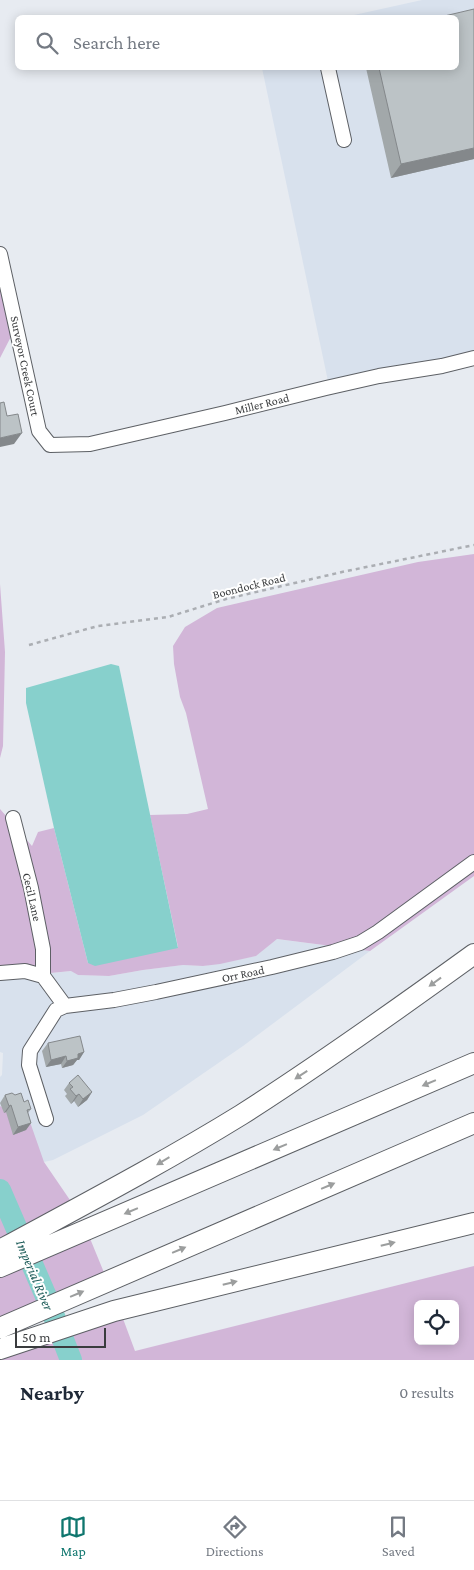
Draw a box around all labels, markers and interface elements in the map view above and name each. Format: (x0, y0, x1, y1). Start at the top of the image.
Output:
search box (15, 15, 459, 70)
icon: search (33, 29, 61, 57)
text: Search here (73, 32, 160, 53)
street label: Surveyor Creek Court (8, 315, 43, 418)
street label: Miller Road (233, 390, 291, 418)
street label: Boondock Road (211, 570, 287, 602)
street label: Cecil Lane (20, 872, 44, 922)
street label: Orr Road (220, 963, 266, 985)
one-way arrow (428, 977, 441, 987)
one-way arrow (295, 1071, 308, 1080)
one-way arrow (422, 1079, 436, 1087)
one-way arrow (273, 1143, 287, 1151)
one-way arrow (157, 1156, 170, 1165)
one-way arrow (321, 1181, 335, 1189)
one-way arrow (124, 1208, 138, 1216)
water label: Imperial River (13, 1237, 57, 1314)
one-way arrow (380, 1240, 395, 1248)
one-way arrow (172, 1246, 186, 1254)
one-way arrow (222, 1278, 237, 1286)
one-way arrow (70, 1290, 84, 1298)
map controls (414, 1300, 459, 1345)
button: locate (414, 1300, 459, 1345)
scale bar (15, 1325, 106, 1348)
text: 50 m (22, 1329, 50, 1345)
text: Nearby (20, 1381, 84, 1405)
text: 0 results (399, 1384, 454, 1401)
tab: Map (59, 1513, 87, 1559)
tab: Directions (206, 1513, 264, 1559)
tab: Saved (382, 1513, 415, 1559)

